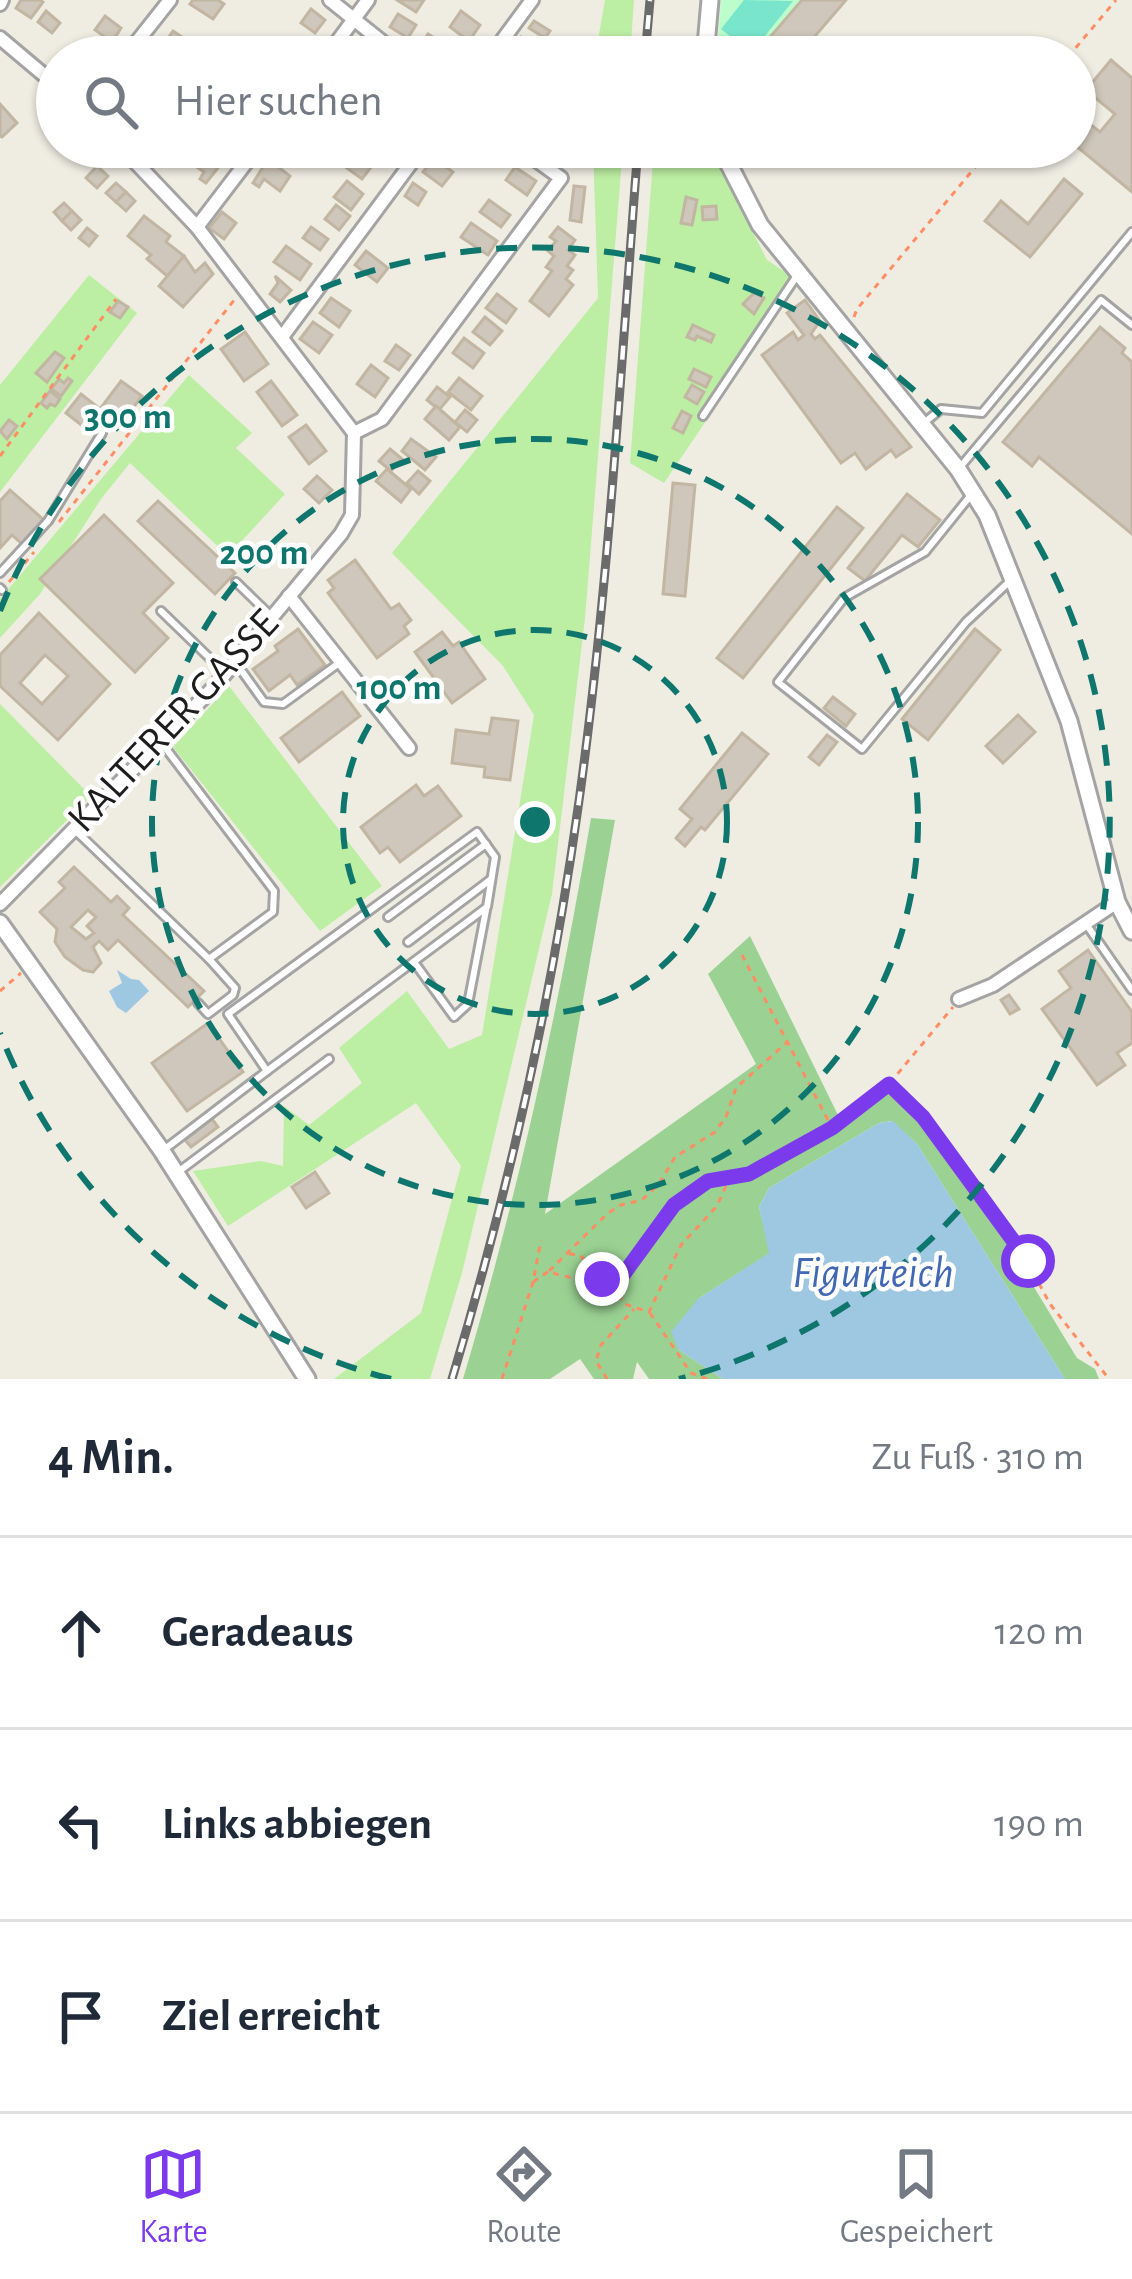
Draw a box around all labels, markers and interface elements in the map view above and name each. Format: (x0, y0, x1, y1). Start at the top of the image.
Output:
search box (36, 36, 1096, 168)
icon: search (78, 69, 144, 135)
text: Hier suchen (174, 79, 383, 124)
text: 300 m (84, 399, 172, 435)
text: 200 m (220, 535, 308, 571)
street label: KALTERER GASSE (60, 602, 286, 840)
text: 100 m (357, 670, 441, 706)
centre of rings (514, 801, 556, 843)
route start (1001, 1234, 1055, 1288)
water label: Figurteich (792, 1251, 954, 1296)
route end (575, 1252, 629, 1306)
text: 4 Min. (48, 1432, 174, 1483)
text: Zu Fuß · 310 m (872, 1438, 1084, 1477)
icon: ahead (48, 1600, 114, 1666)
text: Geradeaus (162, 1610, 354, 1655)
text: 120 m (995, 1613, 1084, 1652)
icon: left (48, 1792, 114, 1858)
text: Links abbiegen (162, 1802, 432, 1847)
text: 190 m (994, 1805, 1084, 1844)
icon: arrive (48, 1984, 114, 2050)
text: Ziel erreicht (162, 1994, 380, 2039)
tab: Karte (139, 2141, 208, 2253)
tab: Route (486, 2141, 562, 2253)
tab: Gespeichert (840, 2141, 993, 2253)

